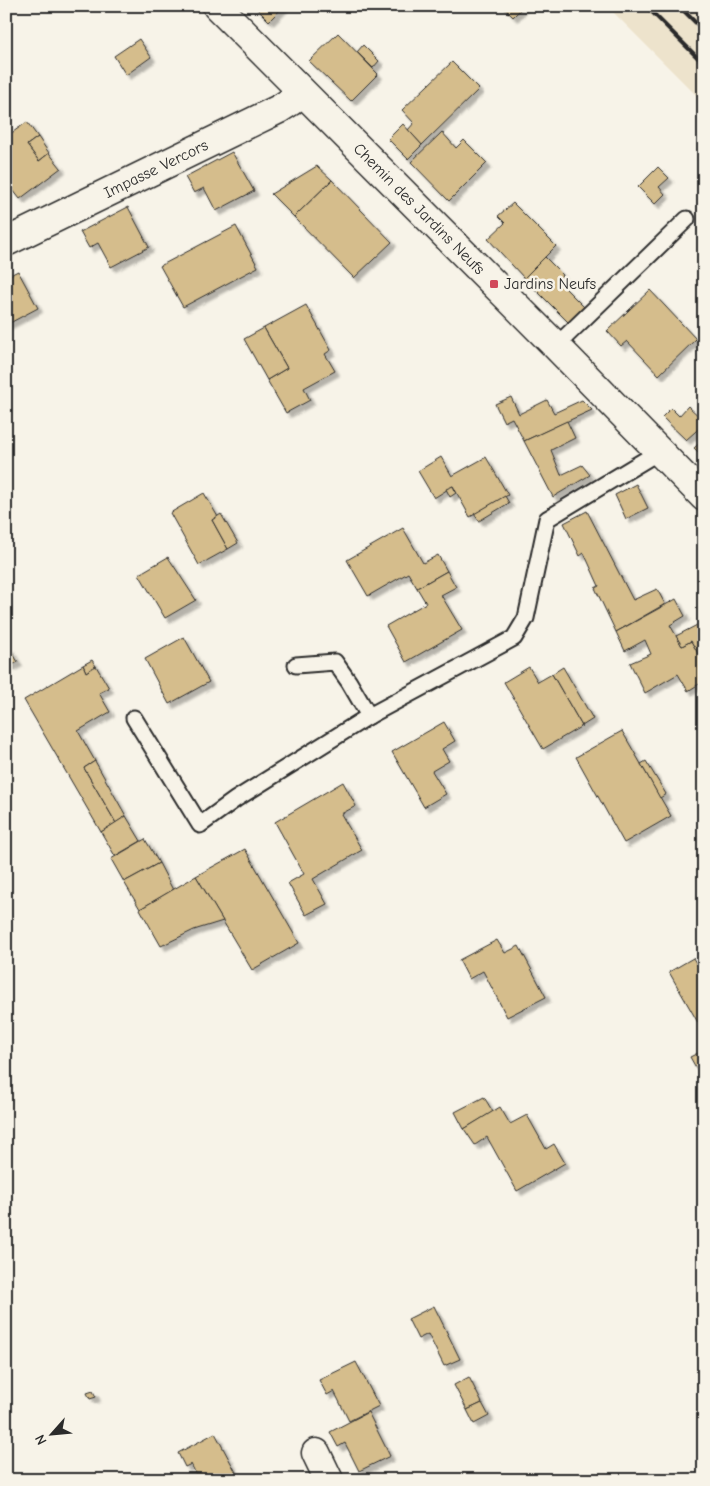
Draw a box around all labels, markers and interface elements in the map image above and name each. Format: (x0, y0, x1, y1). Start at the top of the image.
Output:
street label: Impasse Vercors (101, 136, 211, 202)
street label: Chemin des Jardins Neufs (350, 140, 489, 279)
place label: Jardins Neufs (504, 275, 597, 293)
marker: Jardins Neufs (488, 278, 500, 290)
north arrow (28, 1408, 78, 1458)
text: N (31, 1432, 51, 1448)

